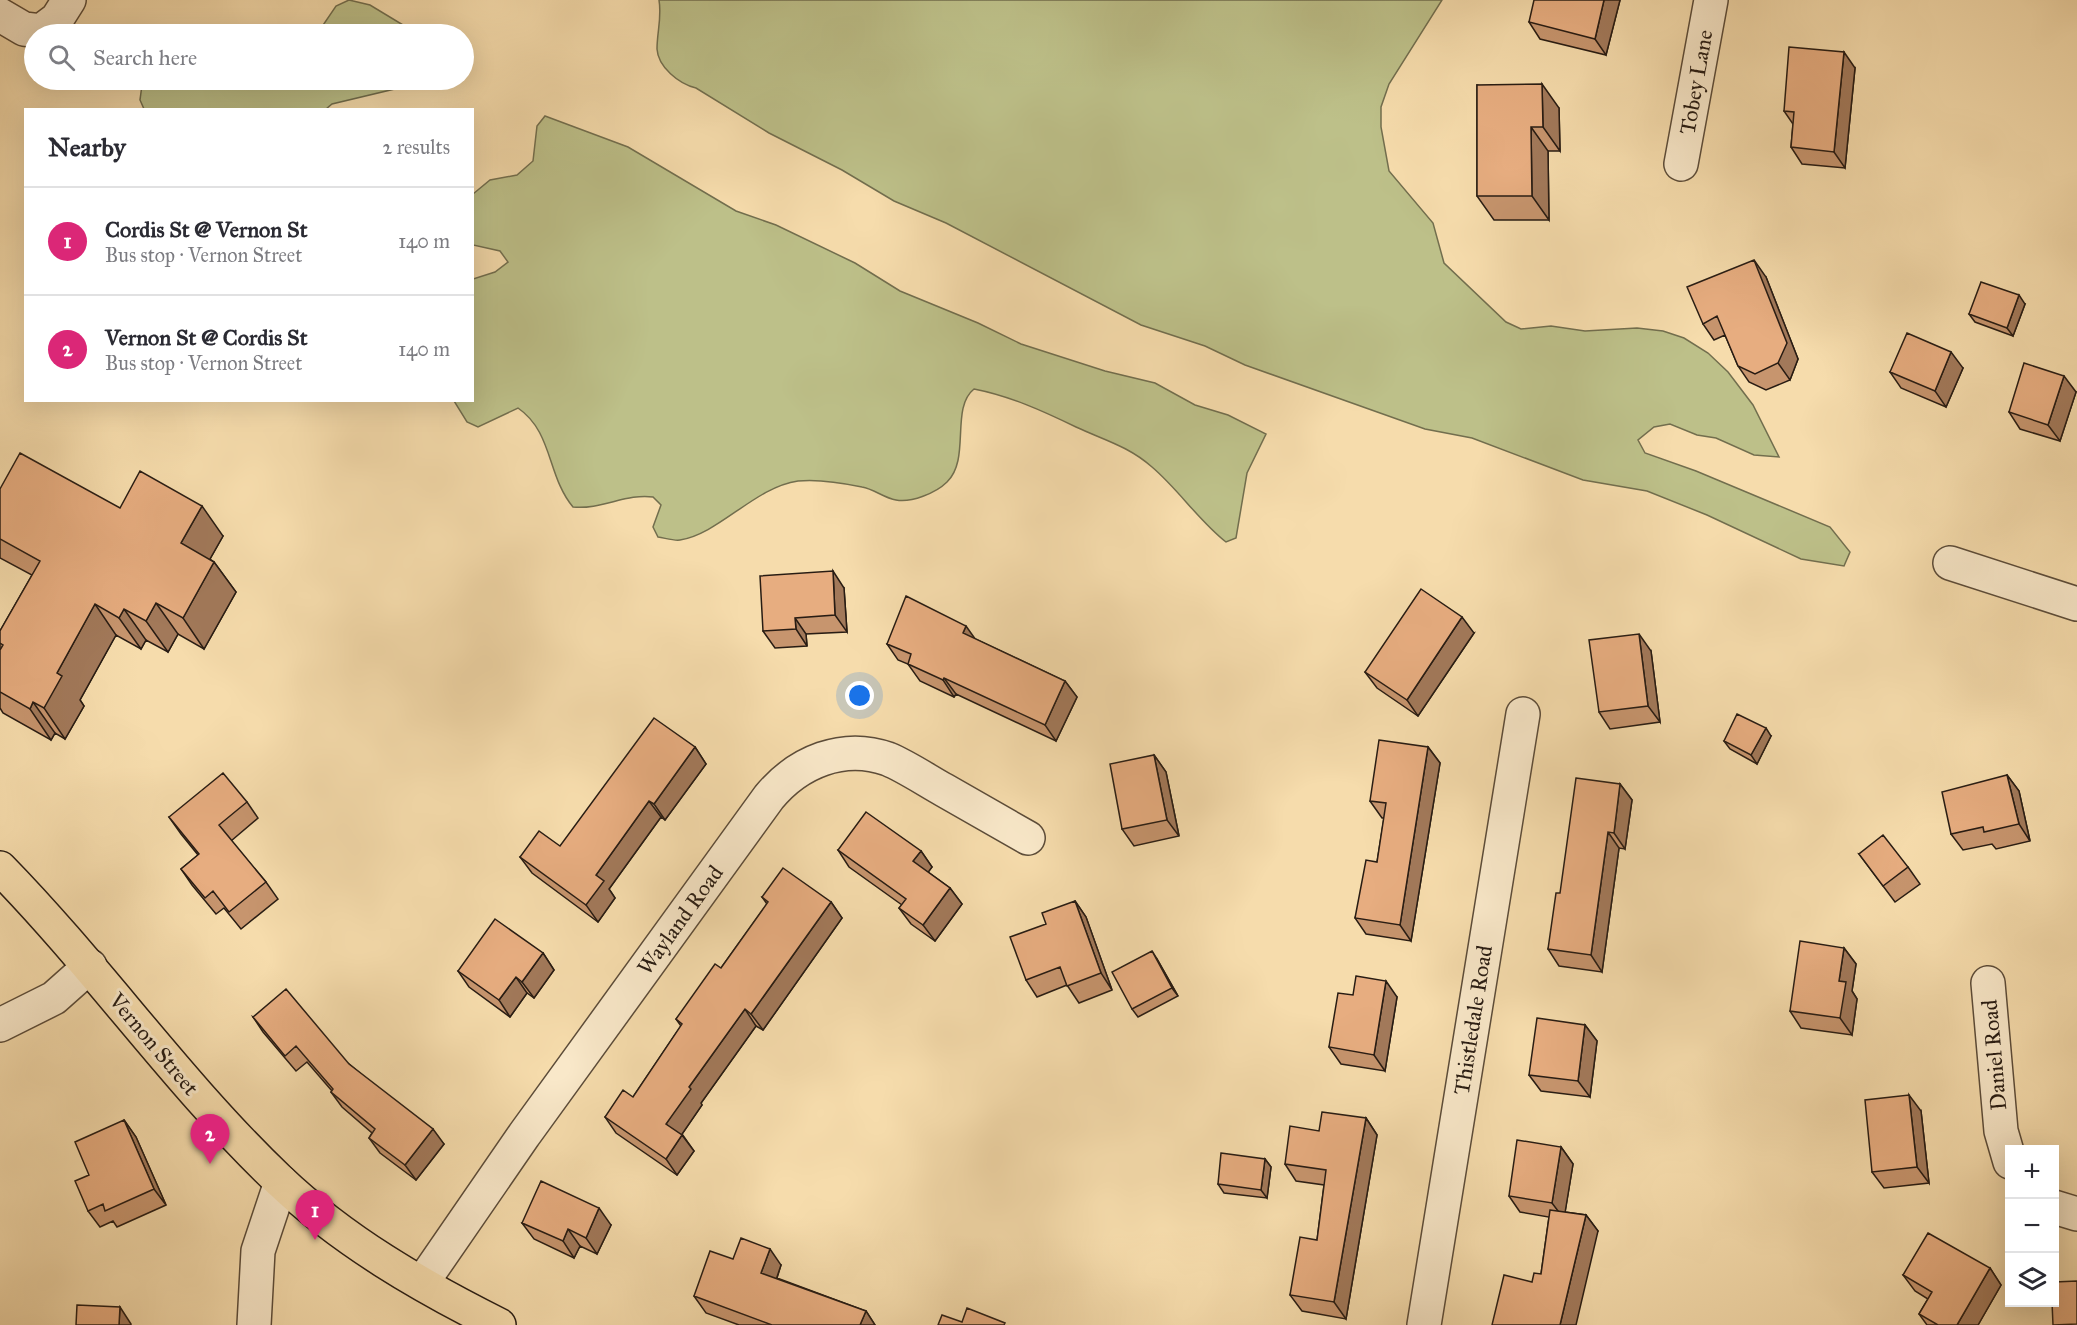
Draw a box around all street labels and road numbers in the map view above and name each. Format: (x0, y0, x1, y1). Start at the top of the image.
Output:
street label: Tobey Lane (1674, 28, 1718, 136)
street label: Wayland Road (631, 860, 729, 980)
street label: Thistledale Road (1448, 943, 1498, 1097)
street label: Vernon Street (103, 986, 205, 1101)
street label: Daniel Road (1976, 998, 2012, 1112)

